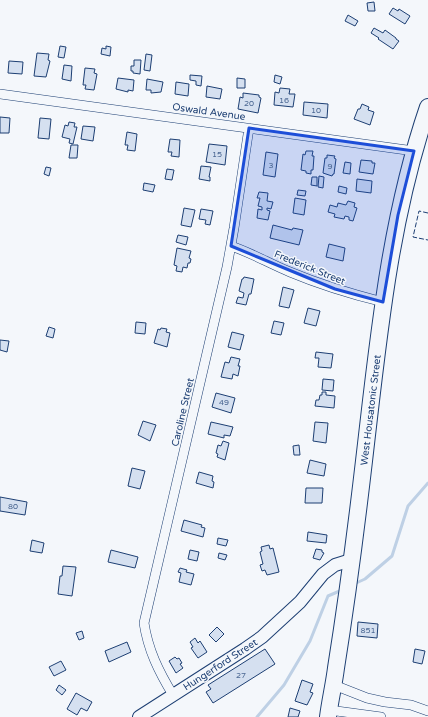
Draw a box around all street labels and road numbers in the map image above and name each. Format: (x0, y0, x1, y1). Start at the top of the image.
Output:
street label: Oswald Avenue (172, 101, 246, 123)
street label: Frederick Street (272, 248, 347, 288)
street label: West Housatonic Street (358, 354, 384, 466)
street label: Caroline Street (169, 376, 197, 448)
street label: Hungerford Street (181, 636, 260, 693)

